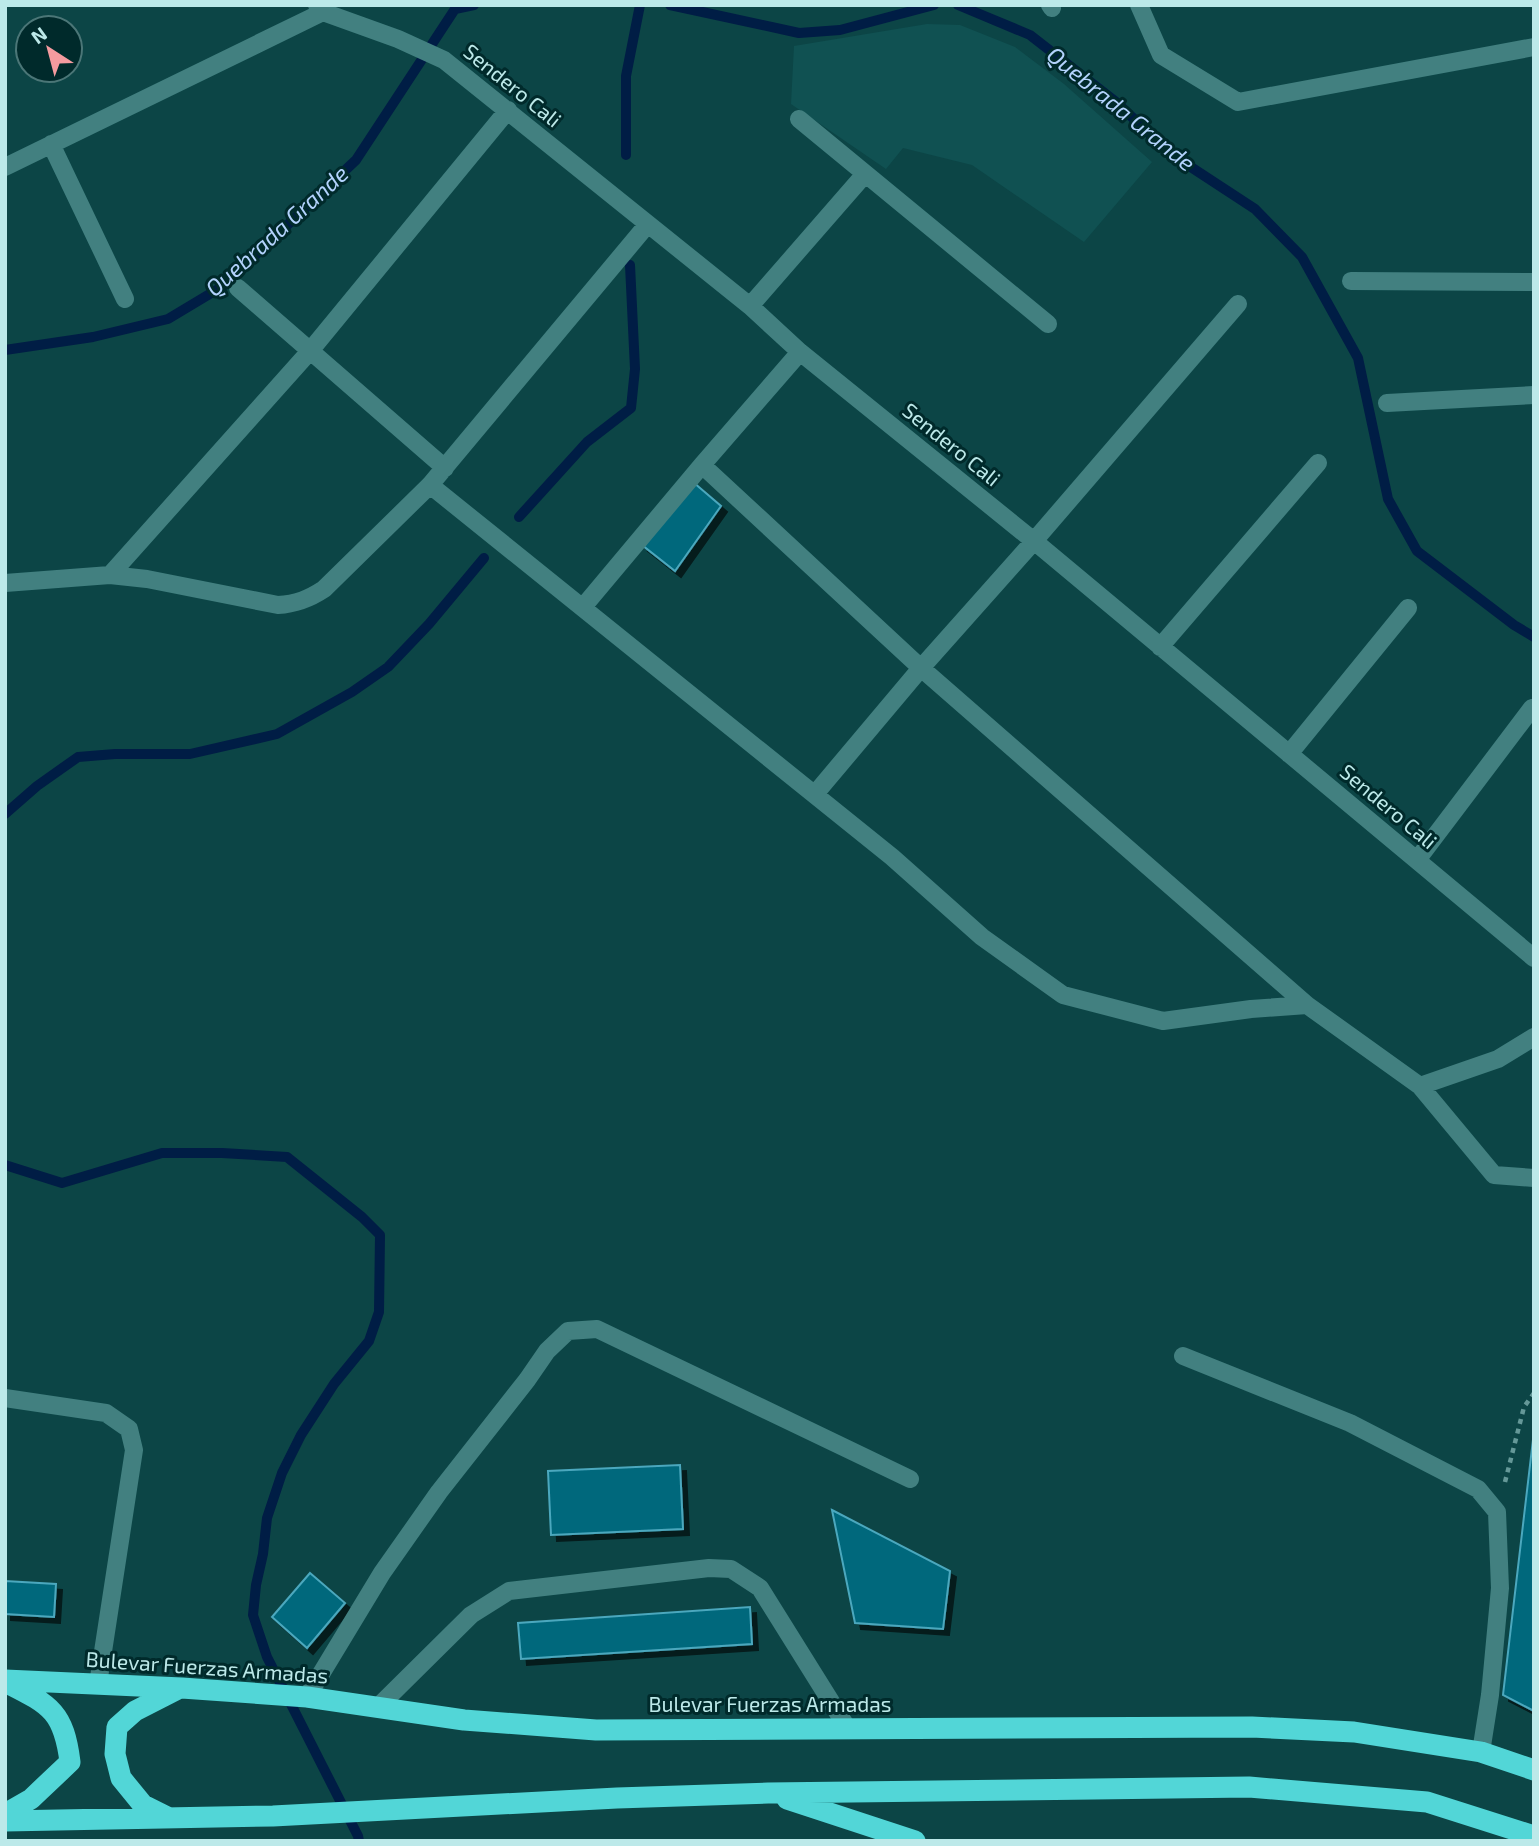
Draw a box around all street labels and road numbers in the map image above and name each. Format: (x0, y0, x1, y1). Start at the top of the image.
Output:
street label: Sendero Cali (459, 38, 567, 132)
street label: Sendero Cali (898, 397, 1006, 491)
street label: Sendero Cali (1336, 758, 1442, 853)
street label: Bulevar Fuerzas Armadas (85, 1646, 329, 1687)
street label: Bulevar Fuerzas Armadas (648, 1691, 892, 1716)

